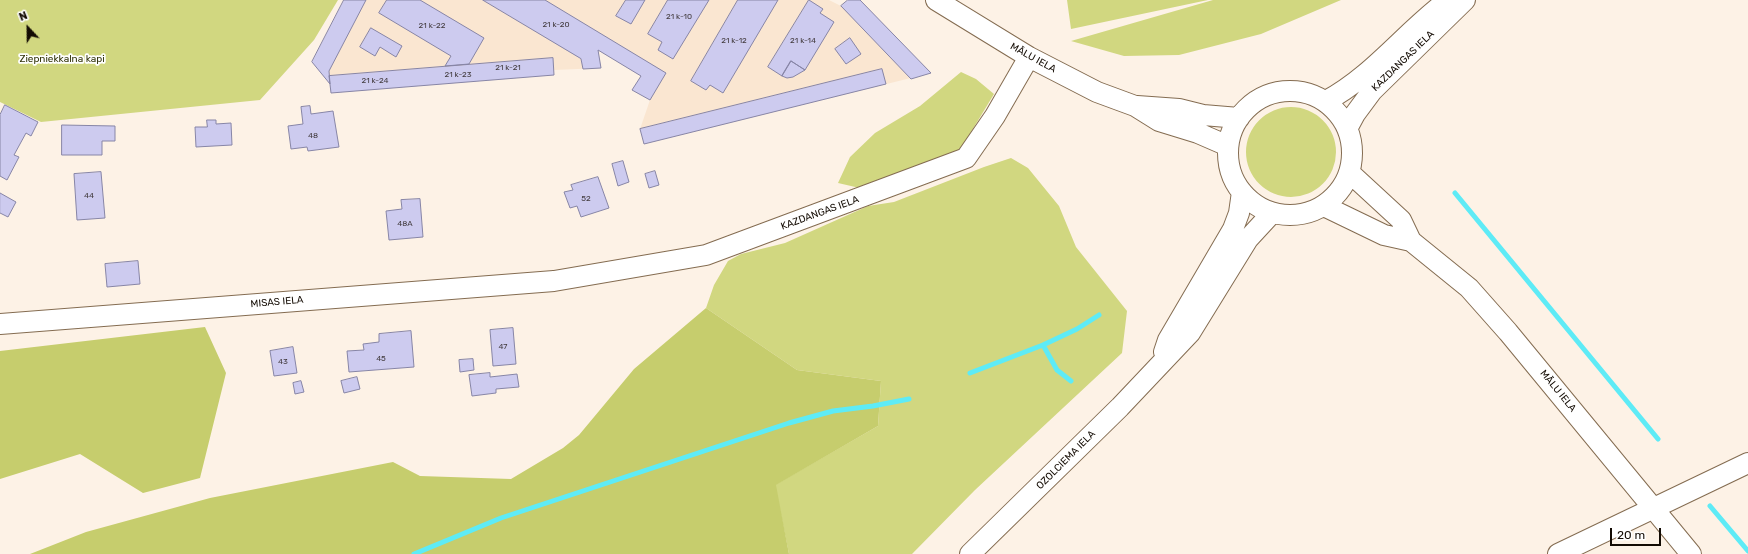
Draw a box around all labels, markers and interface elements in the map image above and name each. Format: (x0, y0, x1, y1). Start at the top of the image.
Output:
north arrow (8, 8, 48, 48)
text: N (17, 9, 29, 24)
house number: 21 k-10 (666, 12, 692, 22)
house number: 21 k-20 (542, 20, 570, 30)
house number: 21 k-22 (419, 21, 445, 31)
street label: KAZDANGAS IELA (1369, 28, 1437, 94)
house number: 21 k-12 (721, 36, 747, 46)
house number: 21 k-14 (790, 36, 816, 46)
street label: MĀLU IELA (1008, 40, 1058, 76)
park label: Ziepniekkalna kapi (19, 53, 105, 65)
house number: 21 k-21 (495, 63, 521, 73)
house number: 21 k-23 (445, 70, 471, 80)
house number: 21 k-24 (361, 76, 389, 86)
house number: 48 (308, 131, 318, 141)
house number: 44 (84, 191, 94, 201)
street label: KAZDANGAS IELA (779, 193, 861, 233)
house number: 52 (581, 194, 591, 204)
house number: 48A (397, 219, 413, 229)
street label: MISAS IELA (250, 294, 304, 310)
house number: 47 (499, 342, 507, 352)
house number: 45 (376, 354, 386, 364)
house number: 43 (278, 357, 288, 367)
street label: MĀLU IELA (1537, 368, 1579, 414)
street label: OZOLCIEMA IELA (1034, 428, 1098, 492)
scale bar (1612, 520, 1663, 546)
text: 20 m (1617, 528, 1645, 542)

